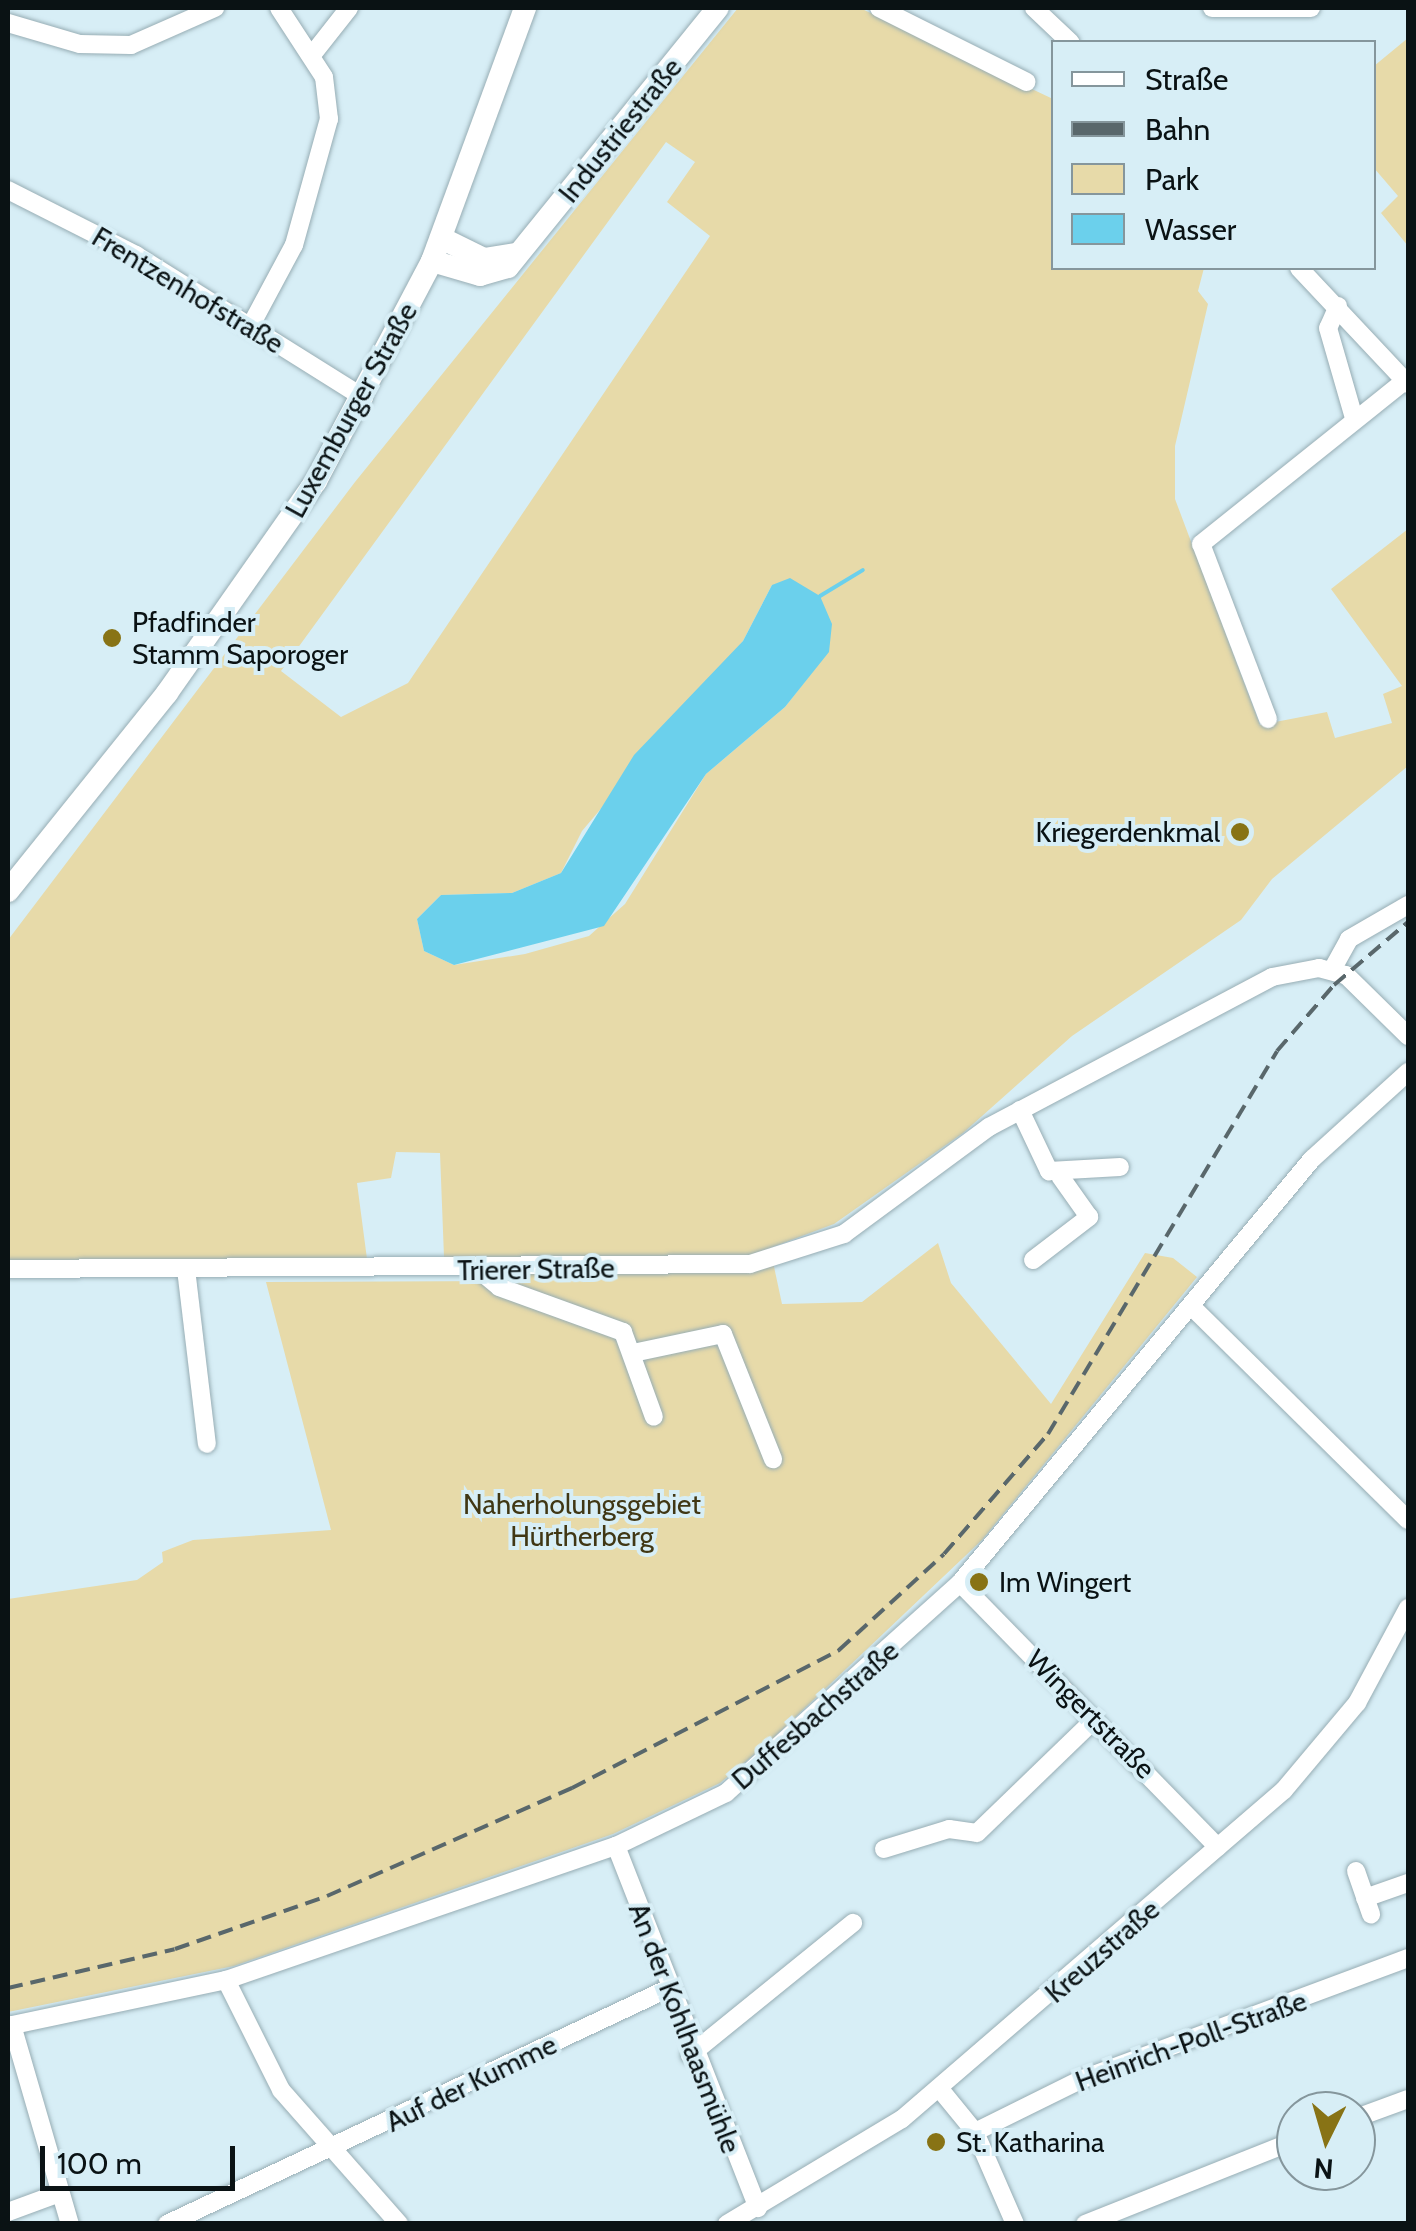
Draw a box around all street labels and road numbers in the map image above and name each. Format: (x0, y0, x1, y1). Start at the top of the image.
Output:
street label: Industriestraße (551, 51, 689, 209)
street label: Frentzenhofstraße (86, 220, 290, 360)
street label: Luxemburger Straße (278, 297, 424, 523)
street label: Trierer Straße (457, 1251, 615, 1287)
street label: Duffesbachstraße (725, 1634, 905, 1796)
street label: Wingertstraße (1020, 1643, 1162, 1785)
street label: Kreuzstraße (1038, 1892, 1166, 2010)
street label: An der Kohlhaasmühle (622, 1898, 748, 2158)
street label: Heinrich-Poll-Straße (1071, 1984, 1311, 2098)
street label: Auf der Kumme (380, 2027, 562, 2139)

